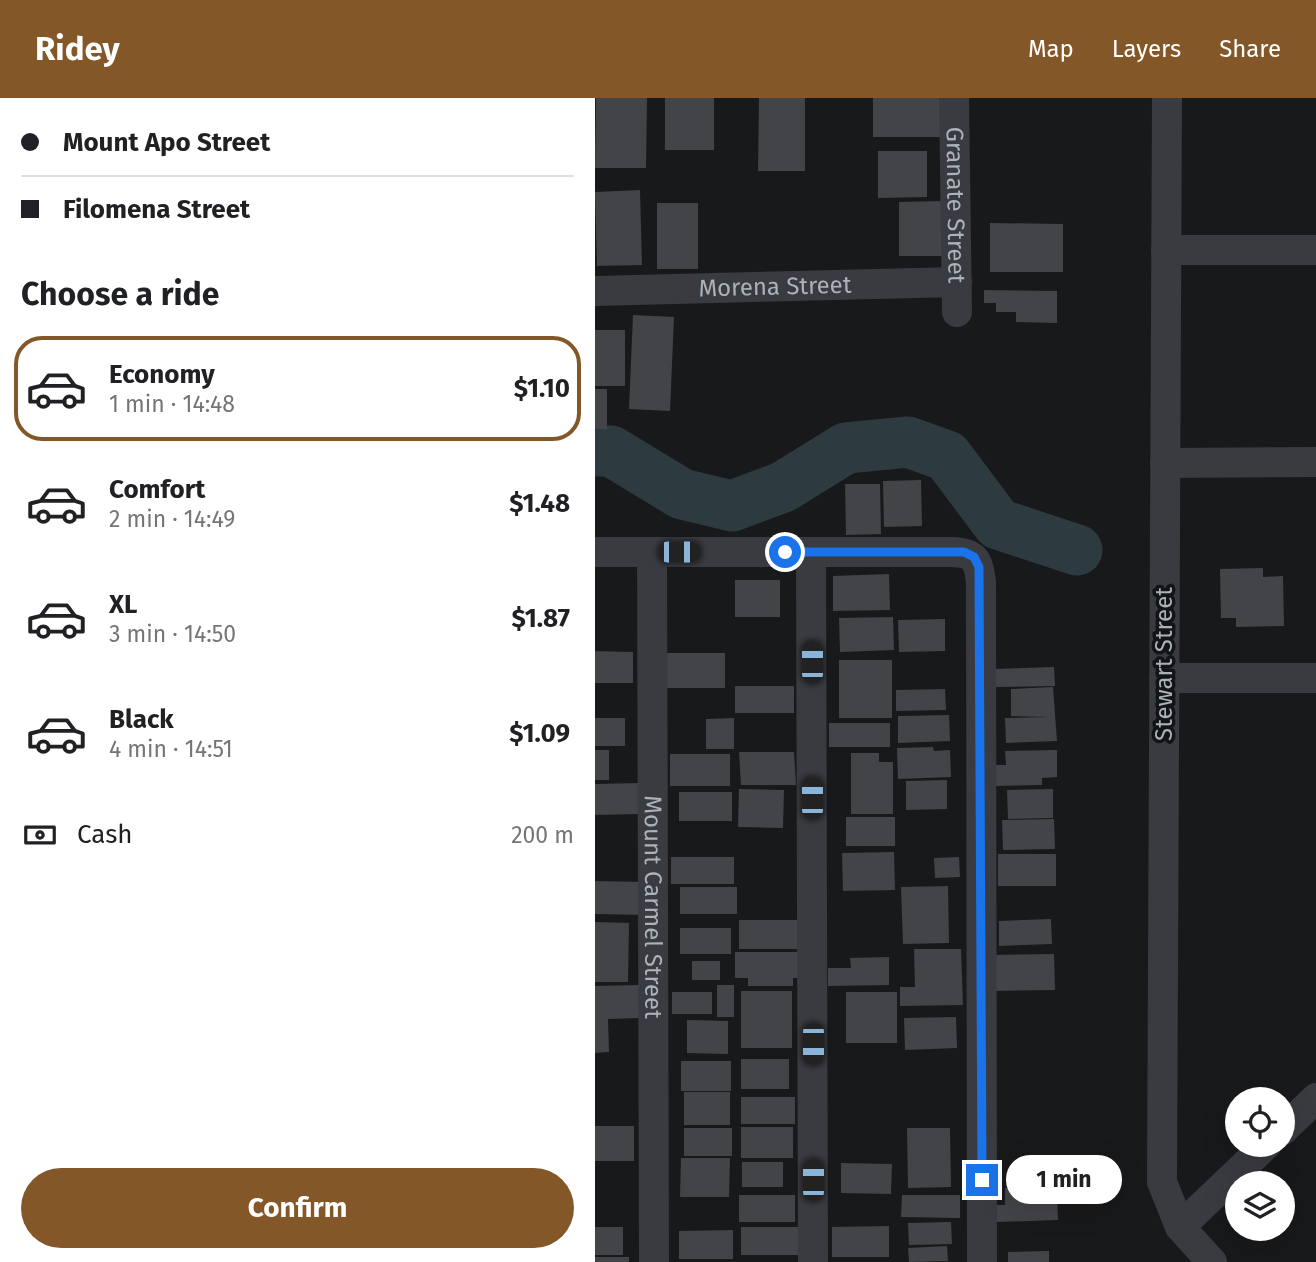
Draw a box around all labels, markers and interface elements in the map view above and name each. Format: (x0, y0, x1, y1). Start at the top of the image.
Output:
text: Ridey (35, 29, 120, 69)
text: Map (1028, 35, 1074, 63)
text: Layers (1112, 35, 1181, 63)
text: Share (1219, 35, 1281, 63)
street label: Granate Street (940, 126, 971, 284)
text: Mount Apo Street (63, 127, 270, 158)
text: Filomena Street (63, 194, 250, 225)
street label: Morena Street (698, 271, 852, 302)
text: Choose a ride (21, 275, 219, 313)
icon: car (25, 357, 88, 420)
text: Economy (109, 359, 215, 390)
text: $1.10 (514, 373, 570, 404)
text: 1 min · 14:48 (109, 390, 235, 418)
icon: car (25, 472, 88, 535)
text: Comfort (109, 474, 205, 505)
text: $1.48 (509, 488, 570, 519)
text: 2 min · 14:49 (109, 505, 235, 533)
route start (769, 536, 801, 568)
car (659, 542, 701, 563)
icon: car (25, 587, 88, 650)
street label: Stewart Street (1150, 587, 1178, 741)
text: XL (109, 589, 137, 620)
text: $1.87 (511, 603, 570, 634)
text: 3 min · 14:50 (109, 620, 236, 648)
car (802, 641, 823, 683)
icon: car (25, 702, 88, 765)
text: Black (109, 704, 174, 735)
text: $1.09 (509, 718, 570, 749)
text: 4 min · 14:51 (109, 735, 233, 763)
car (802, 777, 823, 819)
street label: Mount Carmel Street (639, 795, 667, 1019)
icon: cash (21, 816, 59, 854)
text: Cash (77, 819, 133, 850)
text: 200 m (511, 821, 574, 849)
car (803, 1023, 824, 1065)
map controls (1225, 1087, 1295, 1241)
button: locate (1225, 1087, 1295, 1157)
callout: 1 min (1007, 1156, 1122, 1204)
car (803, 1159, 824, 1201)
route end (966, 1164, 998, 1196)
text: 1 min (1036, 1165, 1092, 1193)
button: Confirm (21, 1168, 574, 1248)
button: layers (1225, 1171, 1295, 1241)

